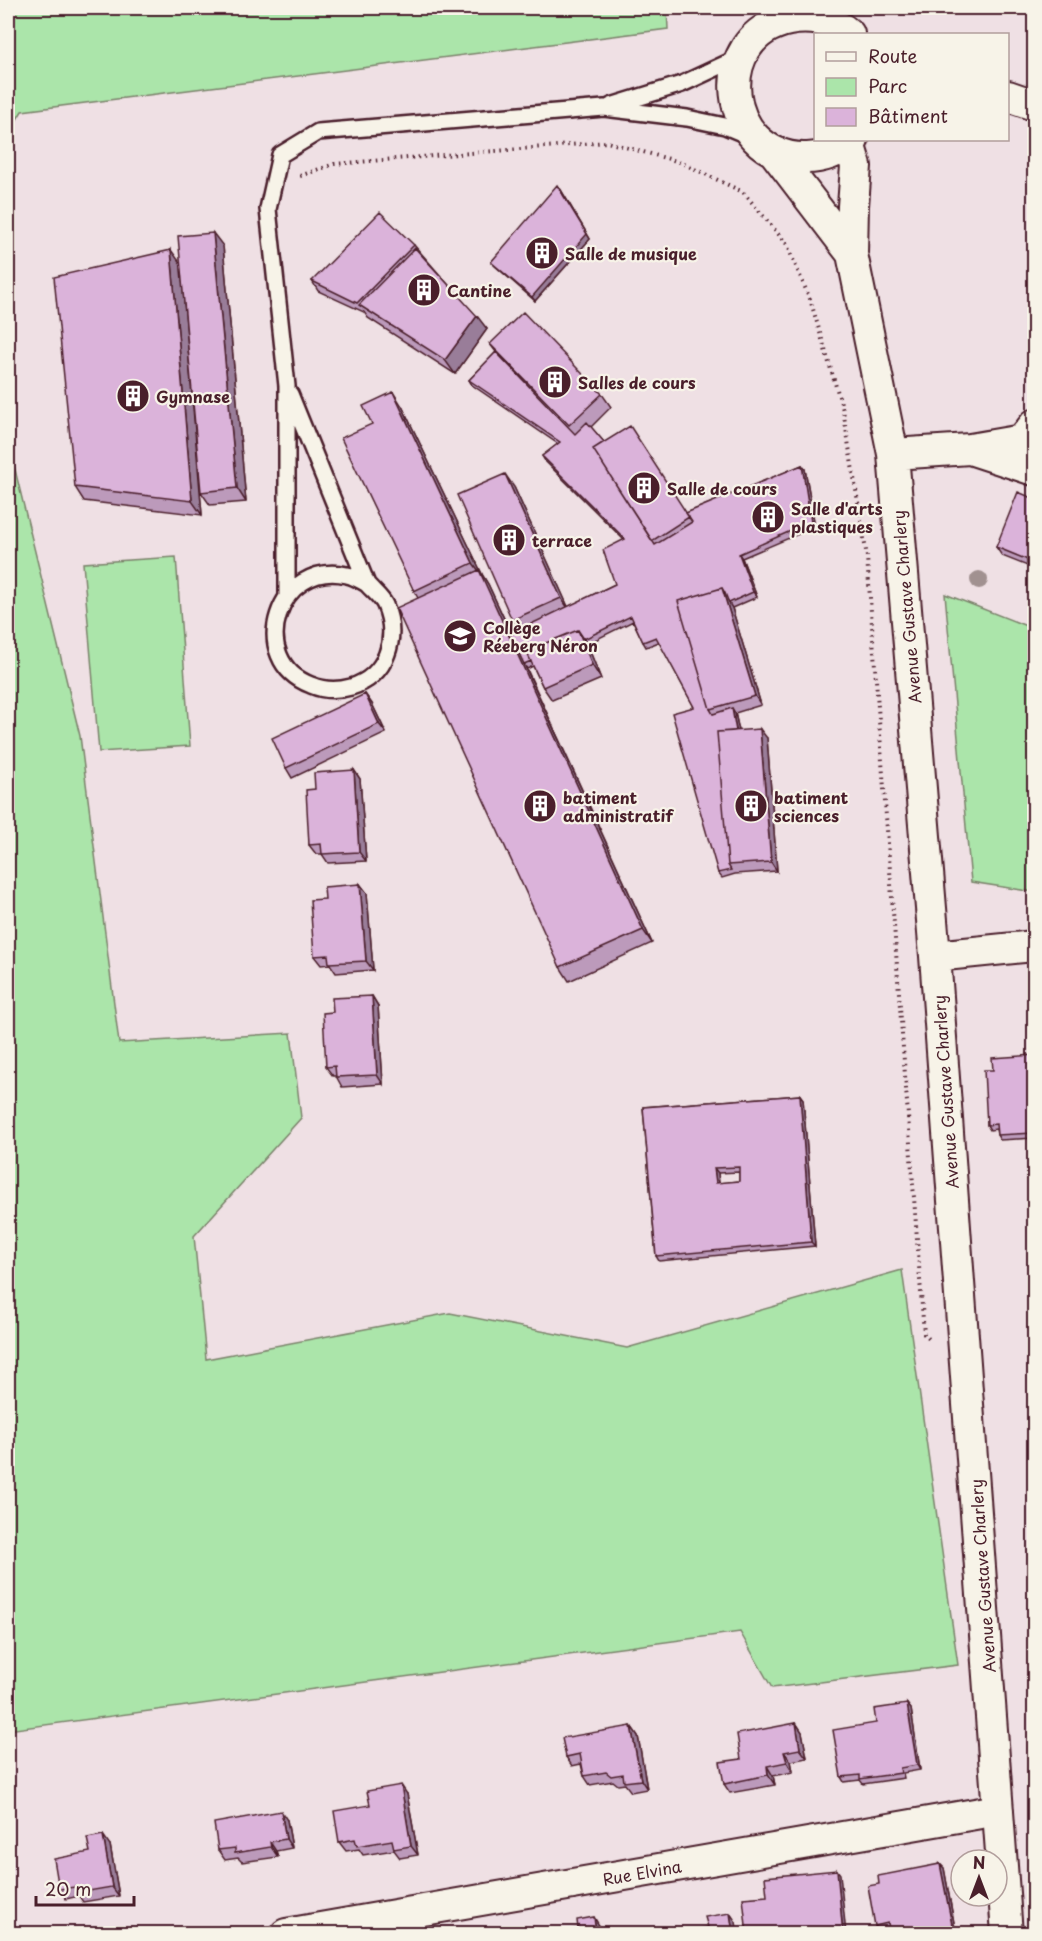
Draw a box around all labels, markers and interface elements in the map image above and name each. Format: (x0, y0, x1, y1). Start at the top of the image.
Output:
legend (814, 33, 1009, 141)
text: Route (868, 42, 918, 69)
text: Parc (868, 72, 907, 99)
text: Bâtiment (868, 102, 948, 129)
building icon: Salle de musique (524, 235, 560, 271)
place label: Salle de musique (565, 241, 697, 265)
building icon: Cantine (406, 272, 442, 308)
place label: Cantine (447, 278, 511, 302)
building icon: Salles de cours (537, 364, 573, 400)
place label: Salles de cours (578, 370, 696, 394)
building icon: Gymnase (115, 378, 151, 414)
place label: Gymnase (156, 384, 230, 408)
building icon: Salle de cours (626, 470, 662, 506)
place label: Salle de cours (667, 476, 777, 500)
place label: Salle d'arts plastiques (791, 496, 883, 538)
building icon: Salle d'arts plastiques (750, 499, 786, 535)
street label: Avenue Gustave Charlery (886, 509, 926, 705)
building icon: terrace (491, 522, 527, 558)
place label: terrace (532, 528, 592, 552)
place label: Collège Réeberg Néron (483, 615, 598, 657)
school or university icon: Collège Réeberg Néron (442, 618, 478, 654)
place label: batiment administratif (563, 785, 674, 827)
place label: batiment sciences (774, 785, 849, 827)
building icon: batiment administratif (522, 788, 558, 824)
building icon: batiment sciences (733, 788, 769, 824)
street label: Avenue Gustave Charlery (926, 994, 964, 1190)
street label: Avenue Gustave Charlery (963, 1478, 1001, 1674)
north arrow (949, 1848, 1009, 1908)
text: N (973, 1850, 985, 1874)
street label: Rue Elvina (601, 1853, 683, 1891)
scale bar (36, 1869, 134, 1907)
text: 20 m (45, 1875, 91, 1902)

